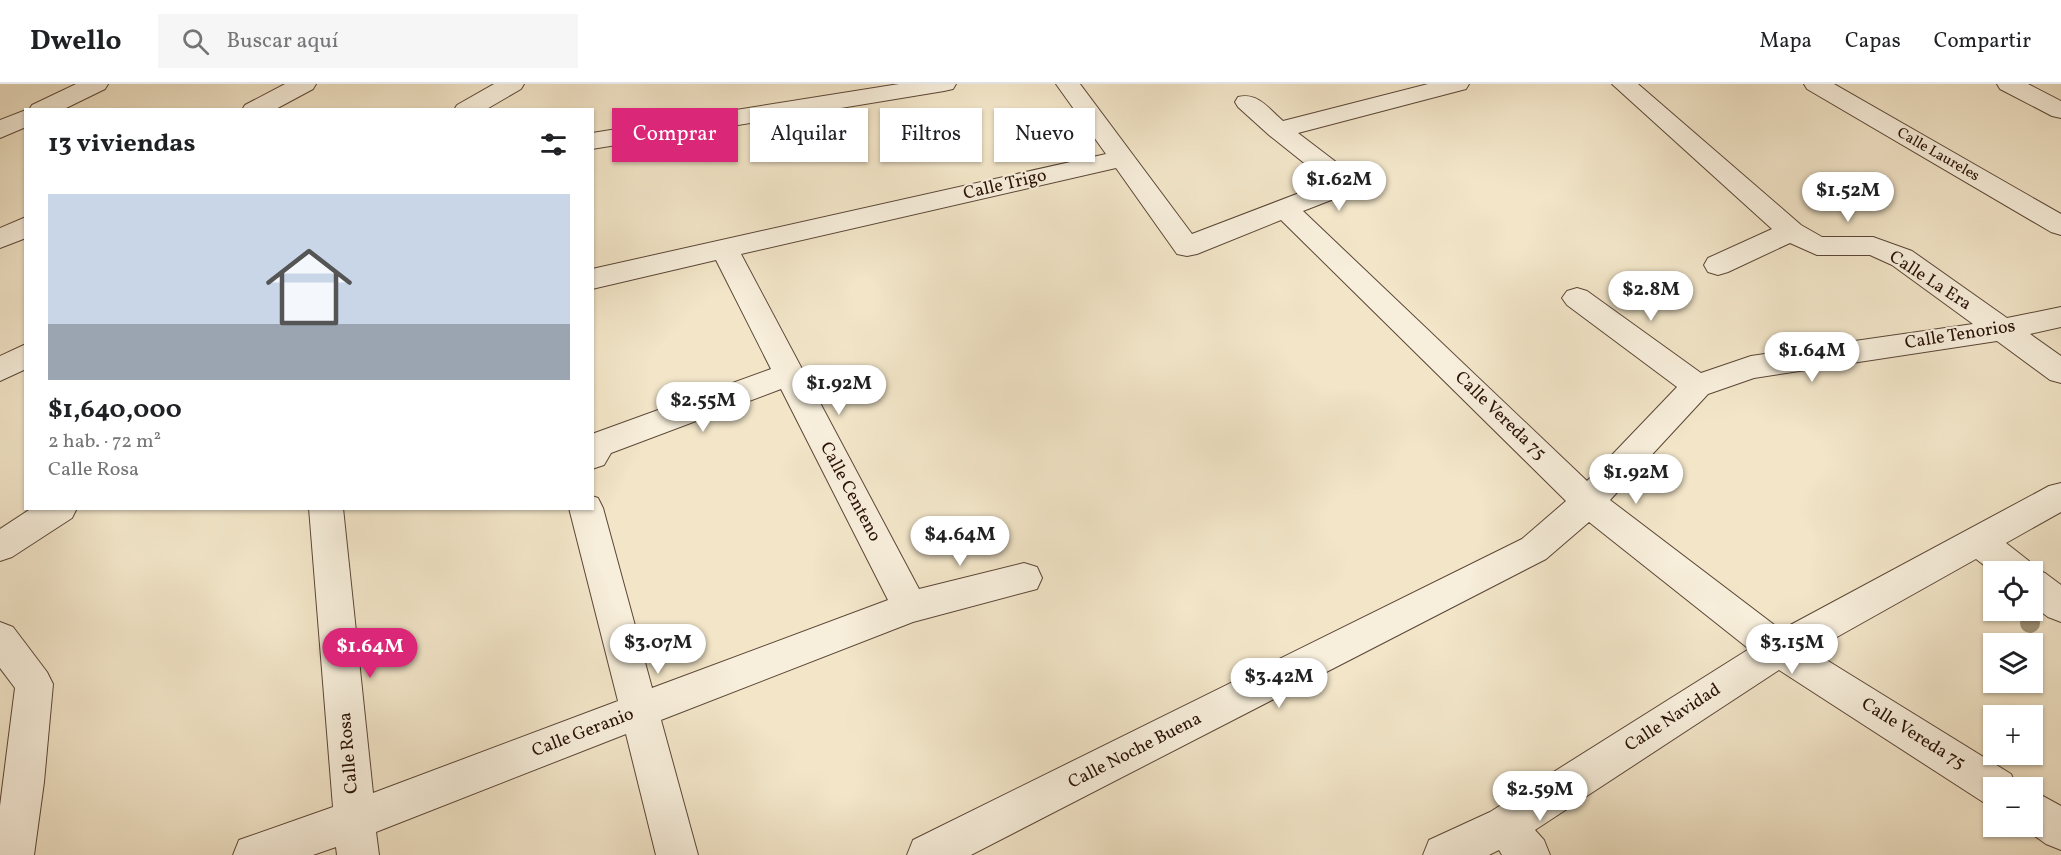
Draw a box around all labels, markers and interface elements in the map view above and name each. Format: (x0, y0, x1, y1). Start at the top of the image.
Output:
search box (158, 14, 578, 68)
text: Dwello (30, 22, 122, 61)
icon: search (179, 25, 212, 58)
text: Buscar aquí (227, 26, 338, 57)
text: Mapa (1760, 27, 1812, 56)
text: Capas (1845, 27, 1901, 56)
text: Compartir (1934, 27, 2031, 56)
chip: Comprar (612, 108, 738, 162)
chip: Alquilar (750, 108, 868, 162)
chip: Filtros (880, 108, 982, 162)
chip: Nuevo (994, 108, 1095, 162)
street label: Calle Laureles (1893, 123, 1983, 187)
text: 13 viviendas (48, 126, 196, 162)
icon: filters (537, 128, 570, 161)
pin: $1.62M (1290, 161, 1388, 212)
street label: Calle Trigo (961, 163, 1049, 207)
text: $1.62M (1306, 166, 1372, 194)
pin: $1.52M (1799, 172, 1897, 223)
text: $1.52M (1816, 177, 1880, 205)
icon: home (255, 233, 363, 341)
street label: Calle La Era (1884, 245, 1976, 317)
pin: $2.8M (1609, 271, 1693, 322)
text: $2.8M (1622, 276, 1680, 304)
street label: Calle Tenorios (1903, 314, 2017, 356)
pin: $1.64M (1763, 332, 1861, 383)
text: $1.64M (1778, 337, 1846, 365)
pin: $1.92M (790, 365, 888, 416)
street label: Calle Vereda 75 (1449, 366, 1551, 466)
text: $1.92M (806, 370, 872, 398)
pin: $2.55M (654, 382, 752, 433)
text: $2.55M (670, 387, 736, 415)
text: $1,640,000 (48, 392, 182, 428)
text: 2 hab. · 72 m² (48, 428, 161, 456)
street label: Calle Centeno (813, 438, 887, 546)
pin: $1.92M (1587, 454, 1685, 505)
text: Calle Rosa (48, 456, 139, 484)
text: $1.92M (1603, 459, 1669, 487)
pin: $4.64M (911, 516, 1009, 567)
text: $4.64M (924, 521, 996, 549)
map controls (1983, 561, 2043, 837)
button: locate (1983, 561, 2043, 621)
pin: $3.07M (609, 624, 707, 675)
pin: $3.15M (1743, 624, 1841, 675)
pin: $1.64M (321, 628, 419, 679)
text: $3.07M (624, 629, 692, 657)
text: $3.15M (1760, 629, 1824, 657)
text: $1.64M (336, 633, 404, 661)
button: layers (1983, 633, 2043, 693)
pin: $3.42M (1230, 658, 1328, 709)
text: $3.42M (1245, 663, 1313, 691)
street label: Calle Navidad (1620, 678, 1726, 758)
street label: Calle Vereda 75 (1856, 692, 1970, 776)
street label: Calle Geranio (528, 702, 638, 764)
button: + (1983, 705, 2043, 765)
street label: Calle Noche Buena (1064, 707, 1206, 795)
street label: Calle Rosa (333, 711, 365, 795)
pin: $2.59M (1491, 771, 1589, 822)
text: $2.59M (1507, 776, 1573, 804)
button: − (1983, 777, 2043, 837)

